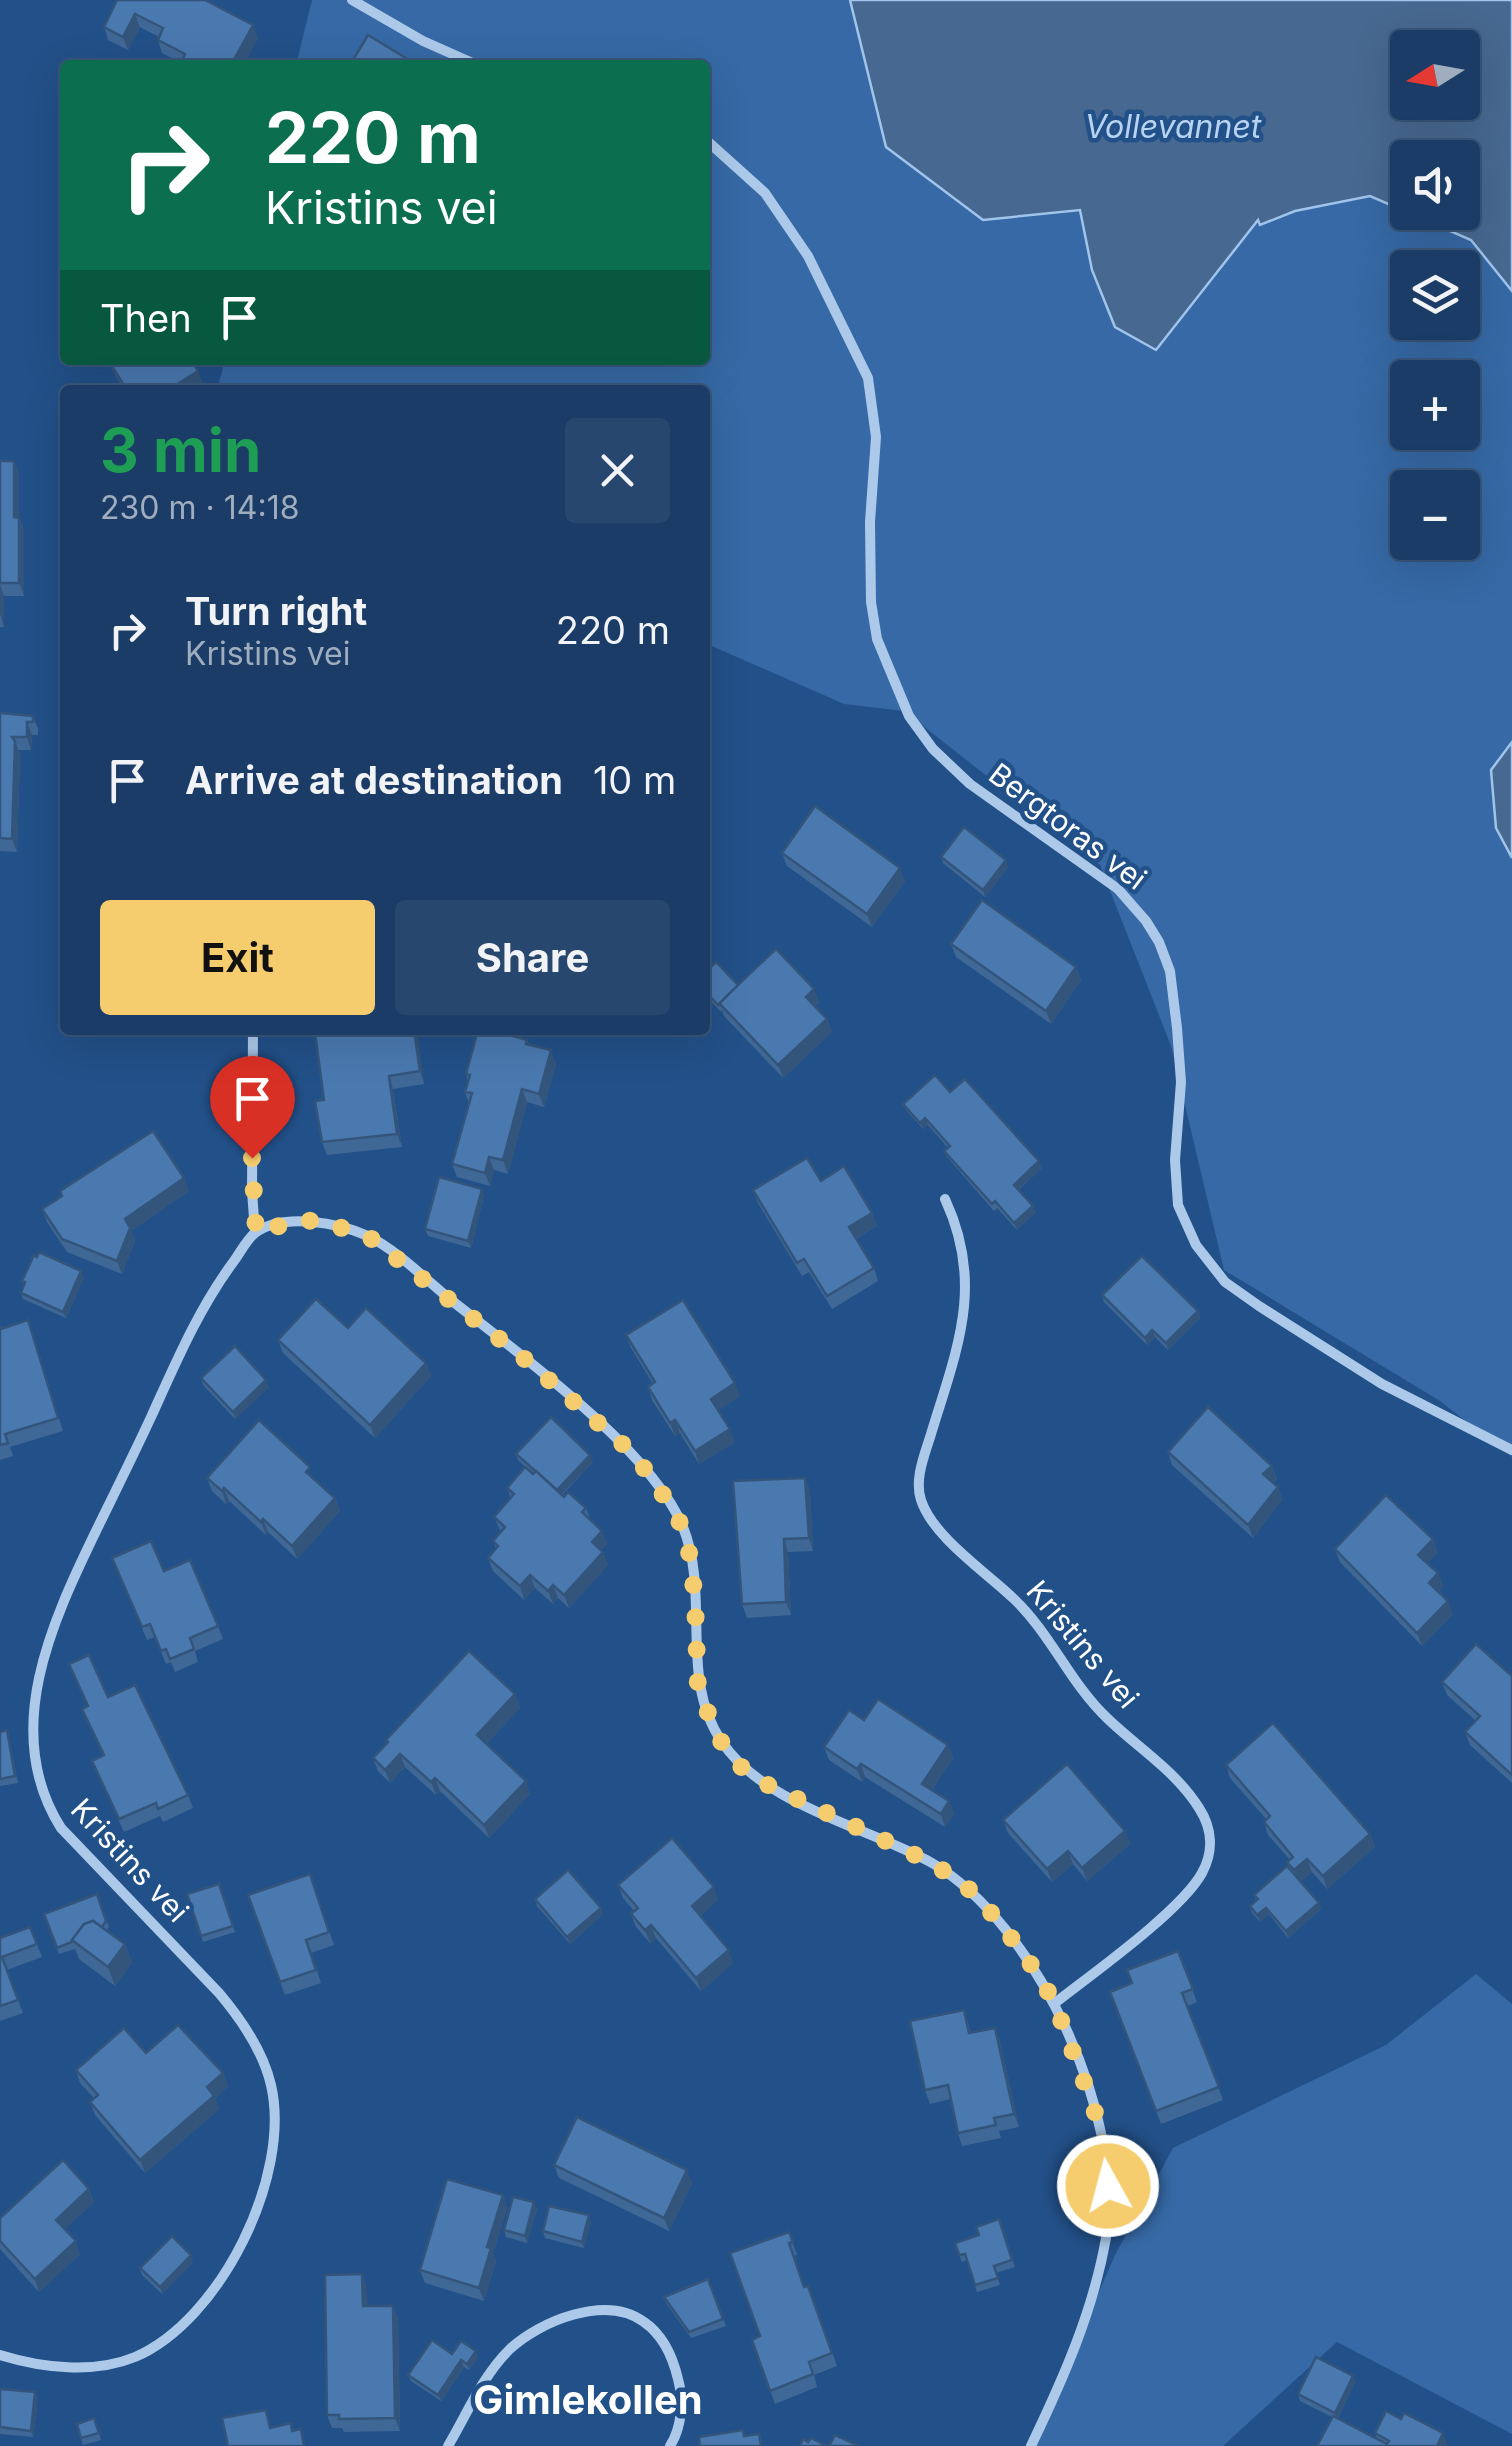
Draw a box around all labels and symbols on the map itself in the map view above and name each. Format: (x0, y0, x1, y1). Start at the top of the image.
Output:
north arrow (1390, 30, 1480, 120)
water label: Vollevannet (1085, 107, 1262, 146)
street label: Bergtoras vei (982, 755, 1154, 897)
pin (210, 1056, 295, 1159)
street label: Kristins vei (1019, 1573, 1147, 1715)
street label: Kristins vei (64, 1791, 196, 1929)
position arrow (1056, 2134, 1160, 2238)
district label: Gimlekollen (473, 2375, 703, 2424)

